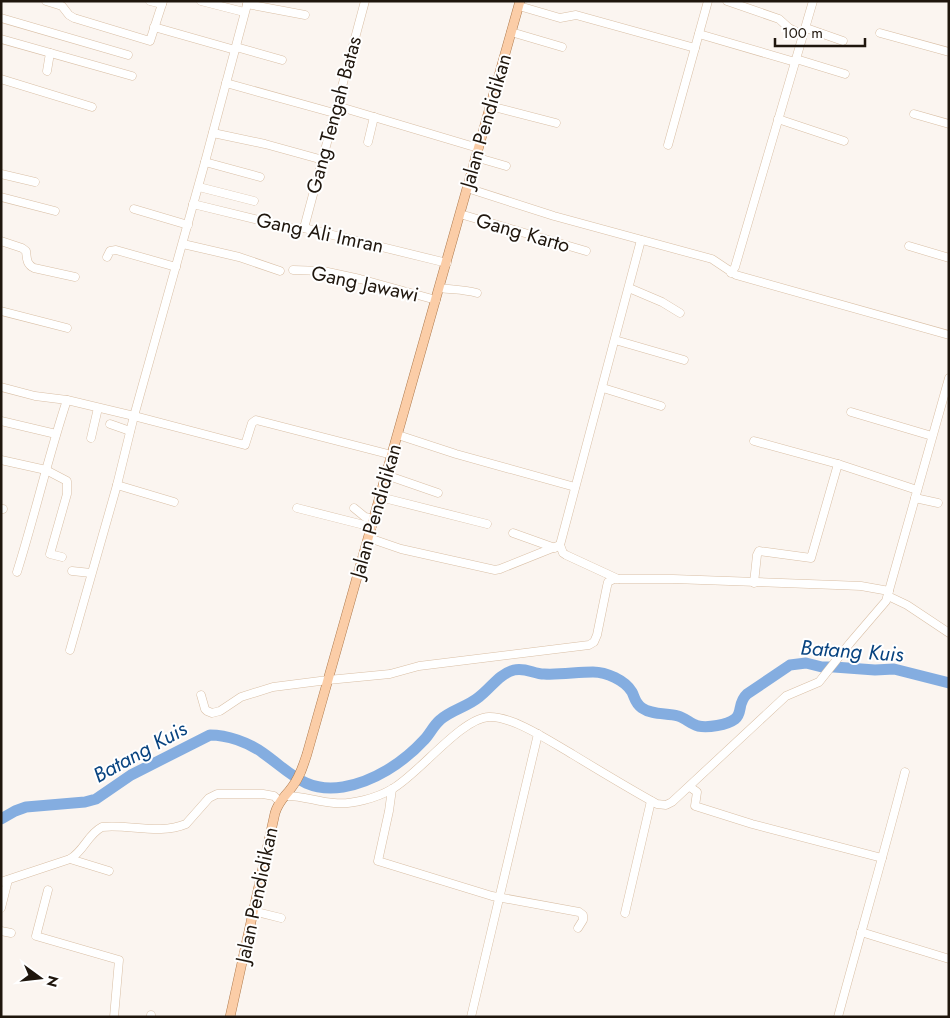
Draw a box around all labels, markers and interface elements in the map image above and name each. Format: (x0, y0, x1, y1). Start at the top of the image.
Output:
scale bar (775, 15, 865, 47)
text: 100 m (782, 22, 823, 44)
street label: Gang Tengah Batas (299, 33, 369, 197)
street label: Jalan Pendidikan (452, 50, 519, 194)
street label: Gang Ali Imran (254, 205, 386, 261)
street label: Gang Karto (473, 206, 573, 260)
street label: Gang Jawawi (309, 258, 421, 310)
street label: Jalan Pendidikan (342, 440, 409, 584)
water label: Batang Kuis (799, 632, 905, 670)
water label: Batang Kuis (88, 713, 193, 790)
street label: Jalan Pendidikan (228, 824, 286, 969)
north arrow (15, 953, 65, 1003)
text: N (41, 973, 64, 989)

